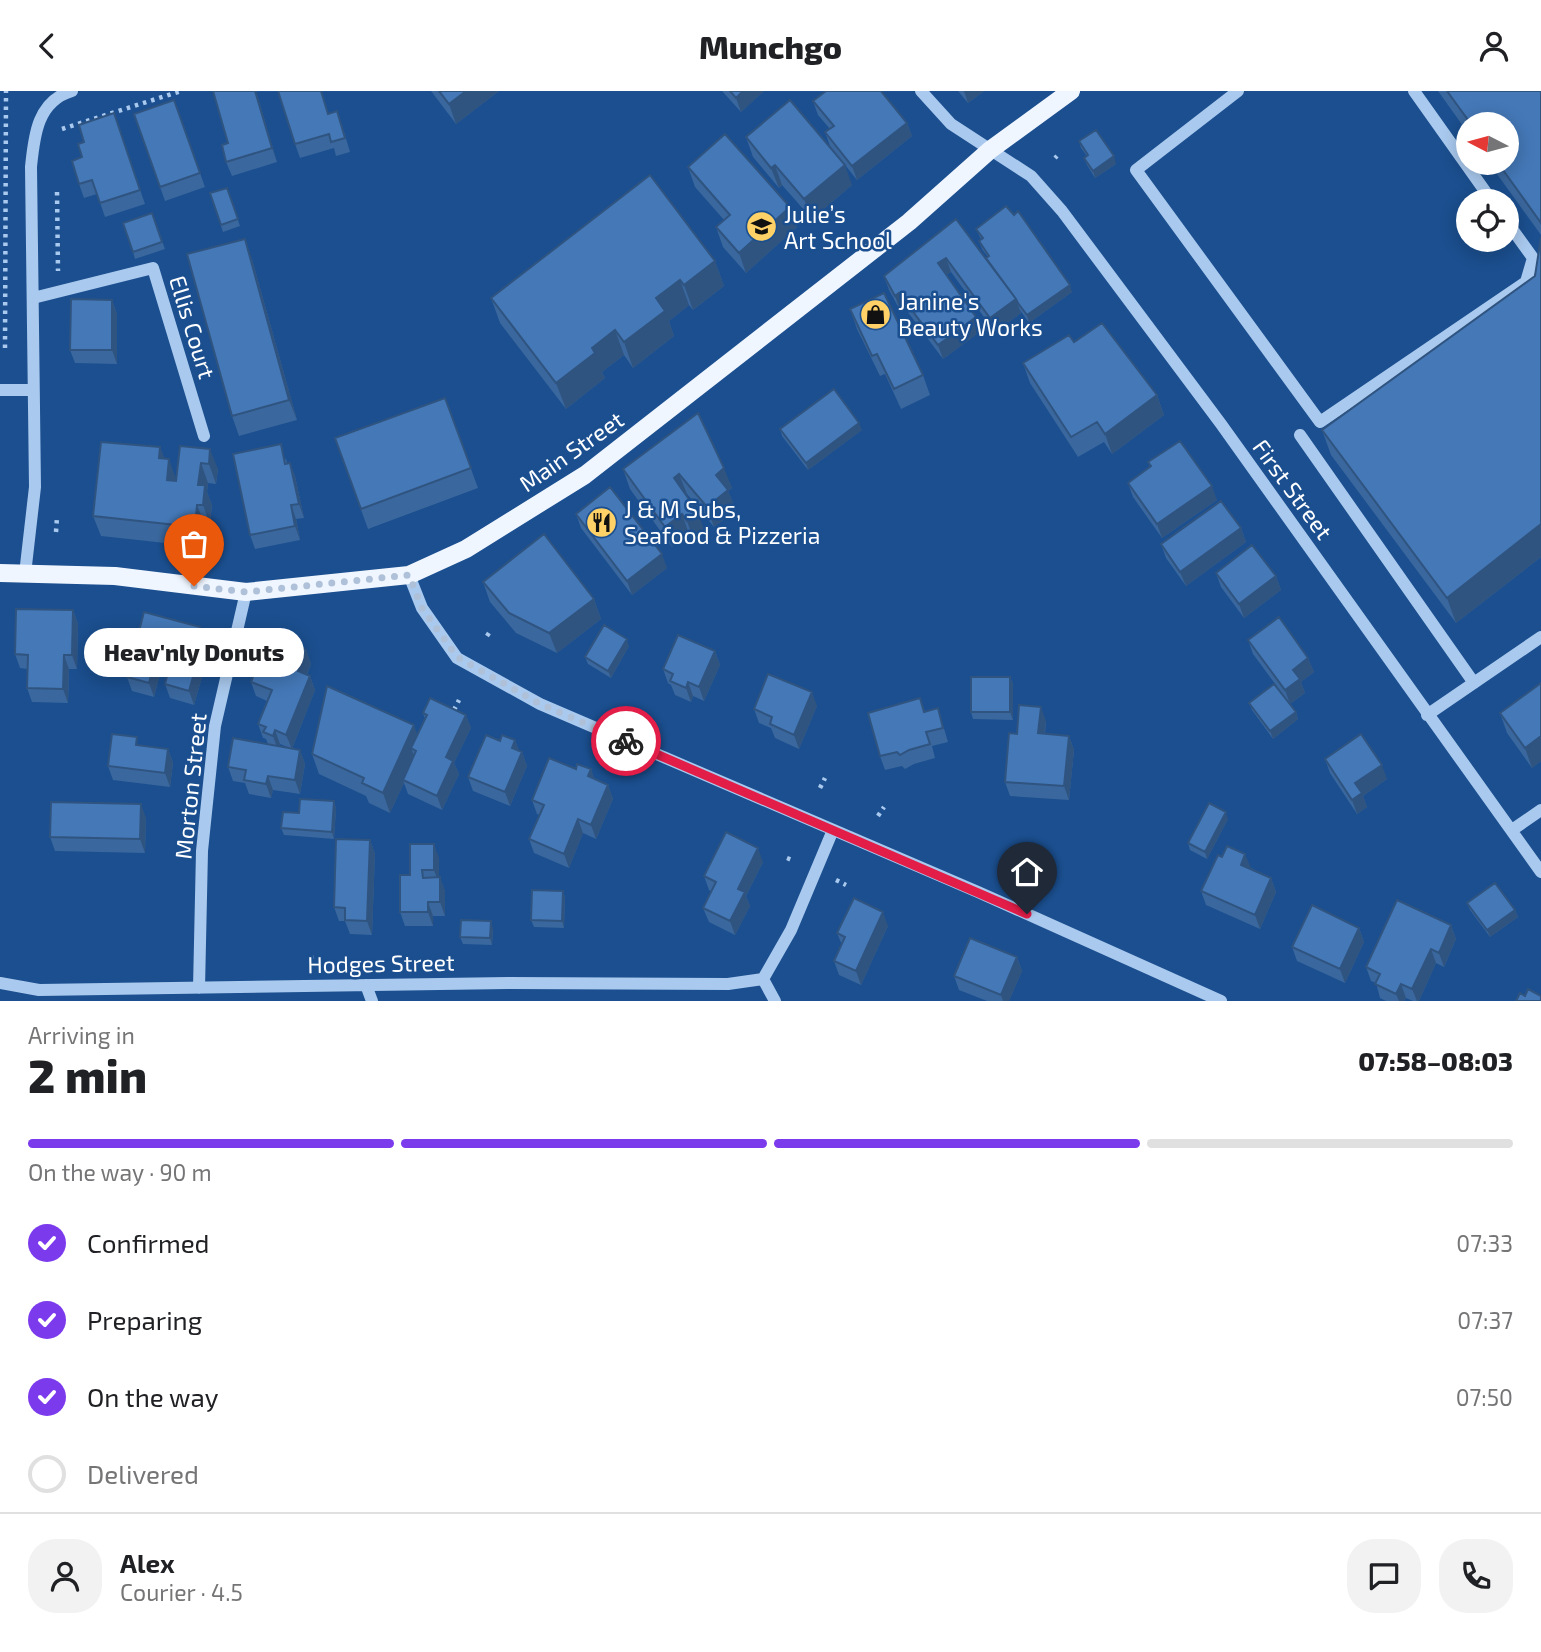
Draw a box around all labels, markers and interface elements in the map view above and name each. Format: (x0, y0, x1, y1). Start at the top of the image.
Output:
icon: back (28, 27, 66, 65)
text: Munchgo (699, 27, 842, 65)
icon: person (1475, 27, 1513, 65)
north arrow (1456, 112, 1519, 175)
map controls (1456, 112, 1519, 252)
button: locate (1456, 189, 1519, 252)
place label: Julie’s Art School (784, 200, 892, 254)
school or university icon: Julie’s Art School (744, 210, 778, 244)
street label: Ellis Court (164, 272, 222, 382)
place label: Janine's Beauty Works (898, 287, 1043, 341)
shop icon: Janine's Beauty Works (858, 297, 892, 331)
street label: Main Street (513, 405, 629, 497)
street label: First Street (1247, 434, 1339, 545)
place label: J & M Subs, Seafood & Pizzeria (624, 495, 820, 549)
restaurant icon: J & M Subs, Seafood & Pizzeria (584, 505, 618, 539)
pin (164, 514, 224, 586)
icon: bag (175, 525, 213, 563)
callout: Heav'nly Donuts (84, 628, 304, 677)
text: Heav'nly Donuts (104, 638, 284, 666)
courier (591, 706, 661, 776)
street label: Morton Street (168, 711, 212, 860)
icon: bike (607, 722, 645, 760)
pin (997, 842, 1057, 914)
icon: home (1008, 853, 1046, 891)
street label: Hodges Street (307, 948, 455, 978)
text: Arriving in (28, 1021, 135, 1049)
text: 07:58–08:03 (1358, 1045, 1513, 1076)
text: 2 min (28, 1047, 147, 1102)
text: On the way · 90 m (28, 1158, 212, 1186)
icon: check (28, 1224, 66, 1262)
text: Confirmed (87, 1227, 210, 1258)
text: 07:33 (1456, 1229, 1513, 1257)
icon: check (28, 1301, 66, 1339)
text: Preparing (87, 1304, 202, 1335)
text: 07:37 (1457, 1306, 1513, 1334)
icon: check (28, 1378, 66, 1416)
text: On the way (87, 1381, 218, 1412)
text: 07:50 (1456, 1383, 1513, 1411)
text: Delivered (87, 1458, 199, 1489)
button: person (28, 1539, 102, 1613)
button: chat (1347, 1539, 1421, 1613)
button: phone (1439, 1539, 1513, 1613)
text: Alex (120, 1547, 175, 1578)
text: Courier · 4.5 (120, 1578, 243, 1606)

